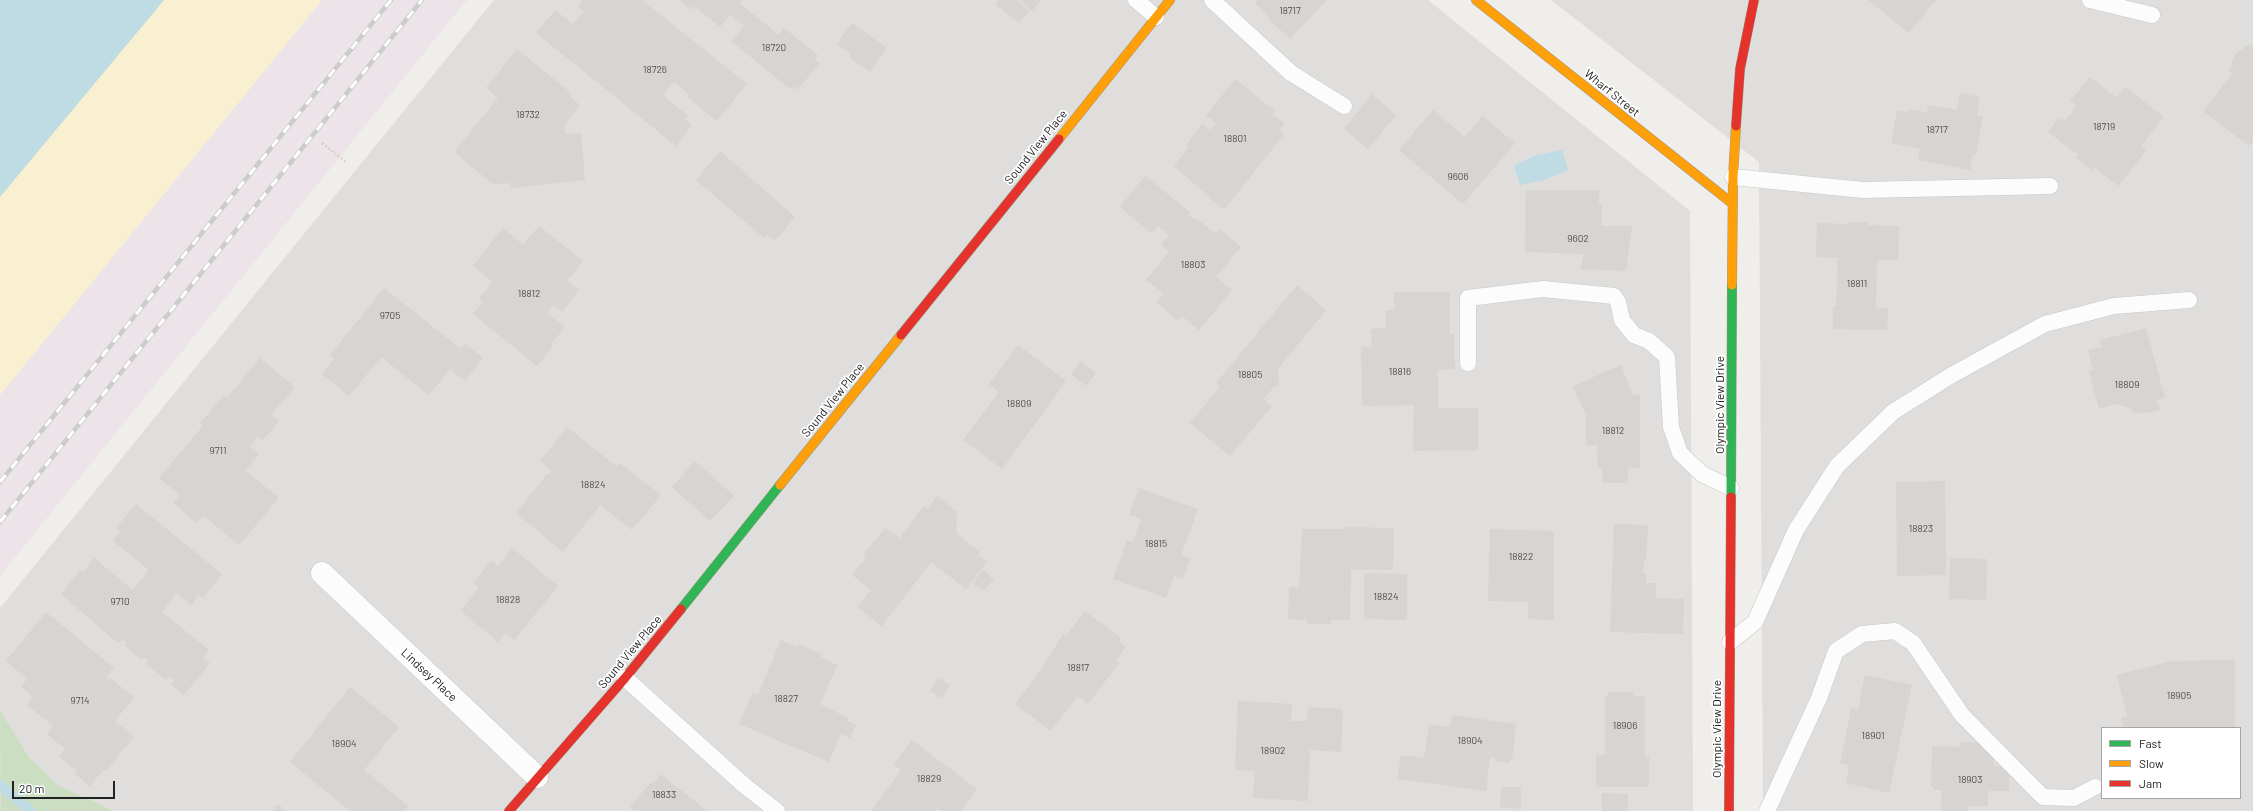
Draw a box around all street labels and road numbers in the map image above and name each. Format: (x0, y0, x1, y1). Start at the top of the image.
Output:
street label: Wharf Street (1581, 66, 1643, 120)
street label: Sound View Place (1002, 107, 1070, 187)
street label: Olympic View Drive (1713, 356, 1727, 454)
street label: Sound View Place (799, 360, 867, 440)
street label: Sound View Place (595, 612, 665, 692)
street label: Lindsey Place (398, 645, 460, 705)
street label: Olympic View Drive (1710, 680, 1724, 778)

